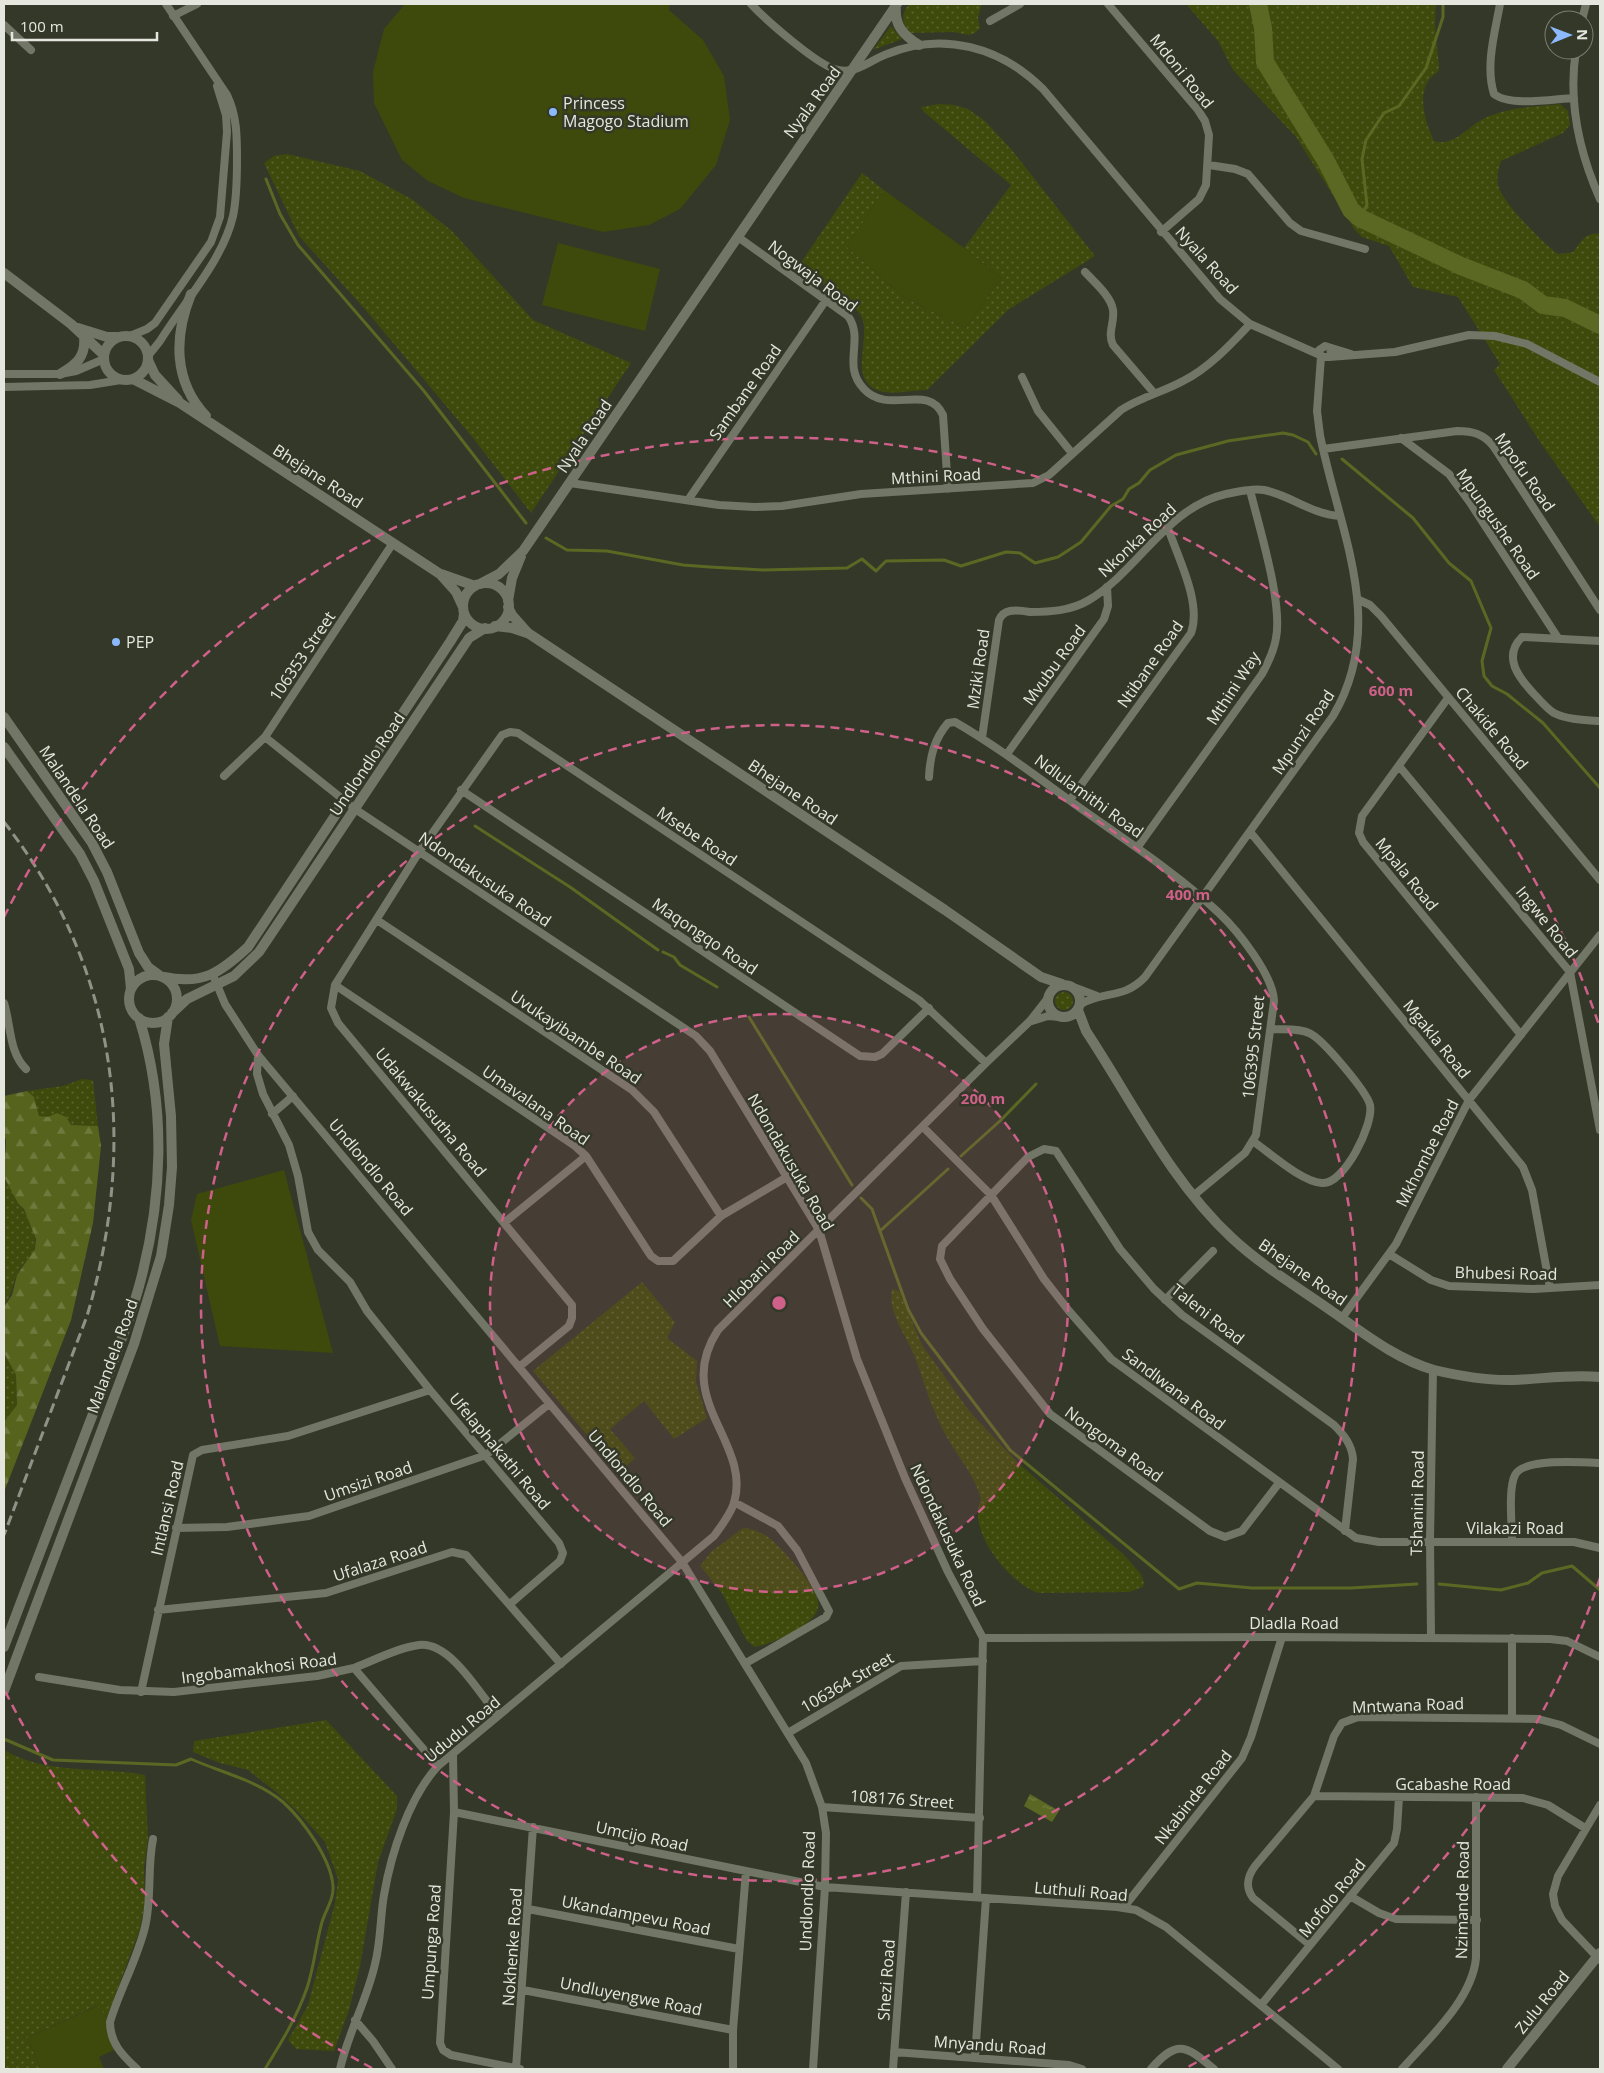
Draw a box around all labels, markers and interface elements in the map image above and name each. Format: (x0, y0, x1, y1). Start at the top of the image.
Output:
scale bar (12, 10, 158, 42)
north arrow (1544, 10, 1594, 60)
text: 100 m (20, 16, 64, 36)
street label: Mdoni Road (1145, 29, 1219, 113)
text: N (1573, 29, 1592, 41)
street label: Nyala Road (778, 61, 846, 143)
place label: Princess Magogo Stadium (563, 92, 689, 132)
marker: Princess Magogo Stadium (547, 106, 559, 118)
street label: Nyala Road (1171, 221, 1243, 299)
street label: Nogwaja Road (764, 235, 862, 317)
street label: Sambane Road (704, 340, 786, 444)
street label: Nyala Road (551, 395, 617, 477)
street label: Mpofu Road (1490, 428, 1560, 516)
street label: Bhejane Road (269, 439, 367, 513)
street label: Mthini Road (890, 463, 982, 489)
street label: Mpungushe Road (1451, 464, 1545, 584)
street label: Nkonka Road (1093, 498, 1181, 582)
street label: 106353 Street (264, 607, 340, 705)
street label: Ntibane Road (1112, 616, 1188, 712)
street label: Mvubu Road (1017, 620, 1091, 710)
street label: Mziki Road (961, 628, 995, 710)
place label: PEP (126, 631, 154, 653)
marker: PEP (110, 636, 122, 648)
street label: Mthini Way (1201, 646, 1266, 729)
text: 600 m (1369, 680, 1413, 700)
street label: Chakide Road (1451, 682, 1533, 774)
street label: Mpunzi Road (1267, 685, 1339, 779)
street label: Undlondlo Road (324, 708, 410, 820)
street label: Malandela Road (34, 741, 120, 853)
street label: Ndlulamithi Road (1030, 749, 1148, 843)
street label: Bhejane Road (744, 754, 842, 830)
street label: Msebe Road (653, 801, 741, 871)
street label: Ndondakusuka Road (414, 826, 556, 932)
street label: Mpala Road (1371, 833, 1443, 915)
street label: Ingwe Road (1511, 881, 1583, 963)
text: 400 m (1166, 884, 1210, 904)
street label: Maqongqo Road (648, 893, 762, 979)
street label: Uvukayibambe Road (506, 985, 646, 1089)
street label: 106395 Street (1237, 994, 1269, 1100)
street label: Mgakla Road (1398, 995, 1476, 1083)
street label: Udakwakusutha Road (370, 1043, 492, 1181)
street label: Umavalana Road (478, 1060, 594, 1150)
text: 200 m (961, 1088, 1005, 1108)
street label: Ndondakusuka Road (743, 1089, 839, 1235)
street label: Mkhombe Road (1390, 1095, 1464, 1211)
street label: Undlondlo Road (324, 1114, 418, 1220)
street label: Hlobani Road (718, 1226, 804, 1312)
street label: Bhejane Road (1254, 1233, 1352, 1311)
street label: Bhubesi Road (1454, 1261, 1558, 1285)
street label: Taleni Road (1167, 1279, 1249, 1349)
centre of rings (770, 1294, 788, 1312)
street label: Malandela Road (81, 1296, 143, 1416)
street label: Sandlwana Road (1118, 1343, 1230, 1435)
street label: Ufelaphakathi Road (444, 1388, 556, 1514)
street label: Nongoma Road (1061, 1401, 1167, 1487)
street label: Undlondlo Road (583, 1425, 677, 1531)
street label: Tshanini Road (1405, 1450, 1429, 1556)
street label: Umsizi Road (321, 1456, 415, 1506)
street label: Intlansi Road (145, 1458, 189, 1558)
street label: Ndondakusuka Road (905, 1460, 991, 1610)
street label: Vilakazi Road (1466, 1517, 1564, 1539)
street label: Ufalaza Road (330, 1535, 430, 1587)
street label: Dladla Road (1249, 1612, 1339, 1634)
street label: 106364 Street (797, 1646, 898, 1717)
street label: Ingobamakhosi Road (180, 1648, 338, 1688)
street label: Ududu Road (419, 1691, 505, 1767)
street label: Mntwana Road (1352, 1692, 1464, 1718)
street label: Nkabinde Road (1149, 1745, 1237, 1849)
street label: Gcabashe Road (1395, 1773, 1511, 1795)
street label: 108176 Street (849, 1784, 955, 1814)
street label: Umcijo Road (594, 1815, 690, 1857)
street label: Undlondlo Road (794, 1830, 820, 1952)
street label: Nzimande Road (1450, 1841, 1474, 1959)
street label: Mofolo Road (1294, 1854, 1370, 1942)
street label: Luthuli Road (1033, 1876, 1129, 1906)
street label: Umpunga Road (416, 1883, 446, 2001)
street label: Nokhenke Road (497, 1887, 527, 2007)
street label: Ukandampevu Road (560, 1890, 712, 1940)
street label: Shezi Road (872, 1939, 900, 2021)
street label: Zulu Road (1510, 1966, 1574, 2038)
street label: Undluyengwe Road (558, 1971, 704, 2021)
street label: Mnyandu Road (933, 2030, 1047, 2060)

